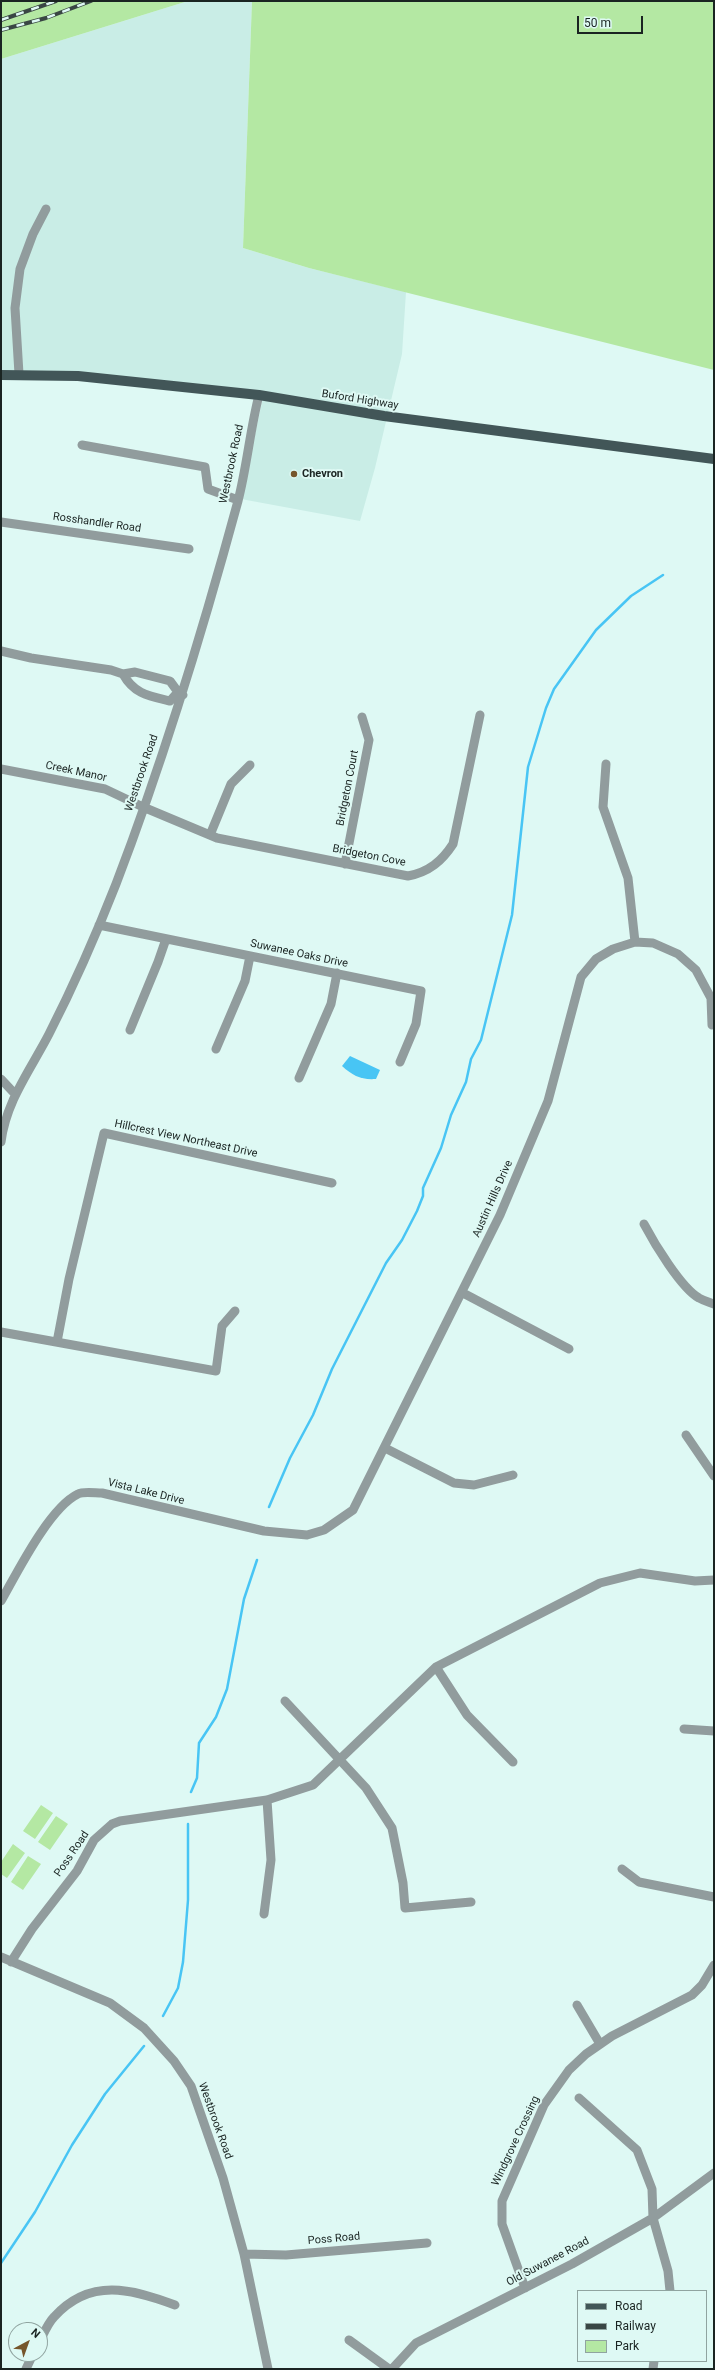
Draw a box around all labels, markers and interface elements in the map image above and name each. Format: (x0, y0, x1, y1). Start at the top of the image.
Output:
scale bar (579, 8, 645, 34)
text: 50 m (584, 16, 611, 30)
street label: Buford Highway (321, 387, 399, 413)
street label: Westbrook Road (217, 423, 247, 505)
place label: Chevron (302, 467, 343, 481)
marker: Chevron (289, 469, 299, 479)
street label: Rosshandler Road (52, 510, 142, 536)
street label: Westbrook Road (123, 733, 161, 813)
street label: Bridgeton Court (334, 749, 362, 827)
street label: Creek Manor (44, 759, 108, 785)
street label: Bridgeton Cove (331, 842, 407, 870)
street label: Suwanee Oaks Drive (249, 937, 349, 971)
street label: Hillcrest View Northeast Drive (113, 1117, 259, 1161)
street label: Austin Hills Drive (470, 1158, 516, 1240)
street label: Vista Lake Drive (106, 1476, 186, 1508)
street label: Poss Road (52, 1829, 92, 1879)
street label: Westbrook Road (195, 2081, 235, 2161)
street label: Windgrove Crossing (489, 2094, 543, 2188)
street label: Poss Road (307, 2230, 361, 2248)
street label: Old Suwanee Road (504, 2235, 592, 2289)
legend (577, 2290, 707, 2362)
text: Road (615, 2299, 643, 2313)
text: Railway (615, 2319, 656, 2333)
north arrow (8, 2322, 48, 2362)
text: N (28, 2326, 43, 2341)
text: Park (615, 2339, 639, 2353)

